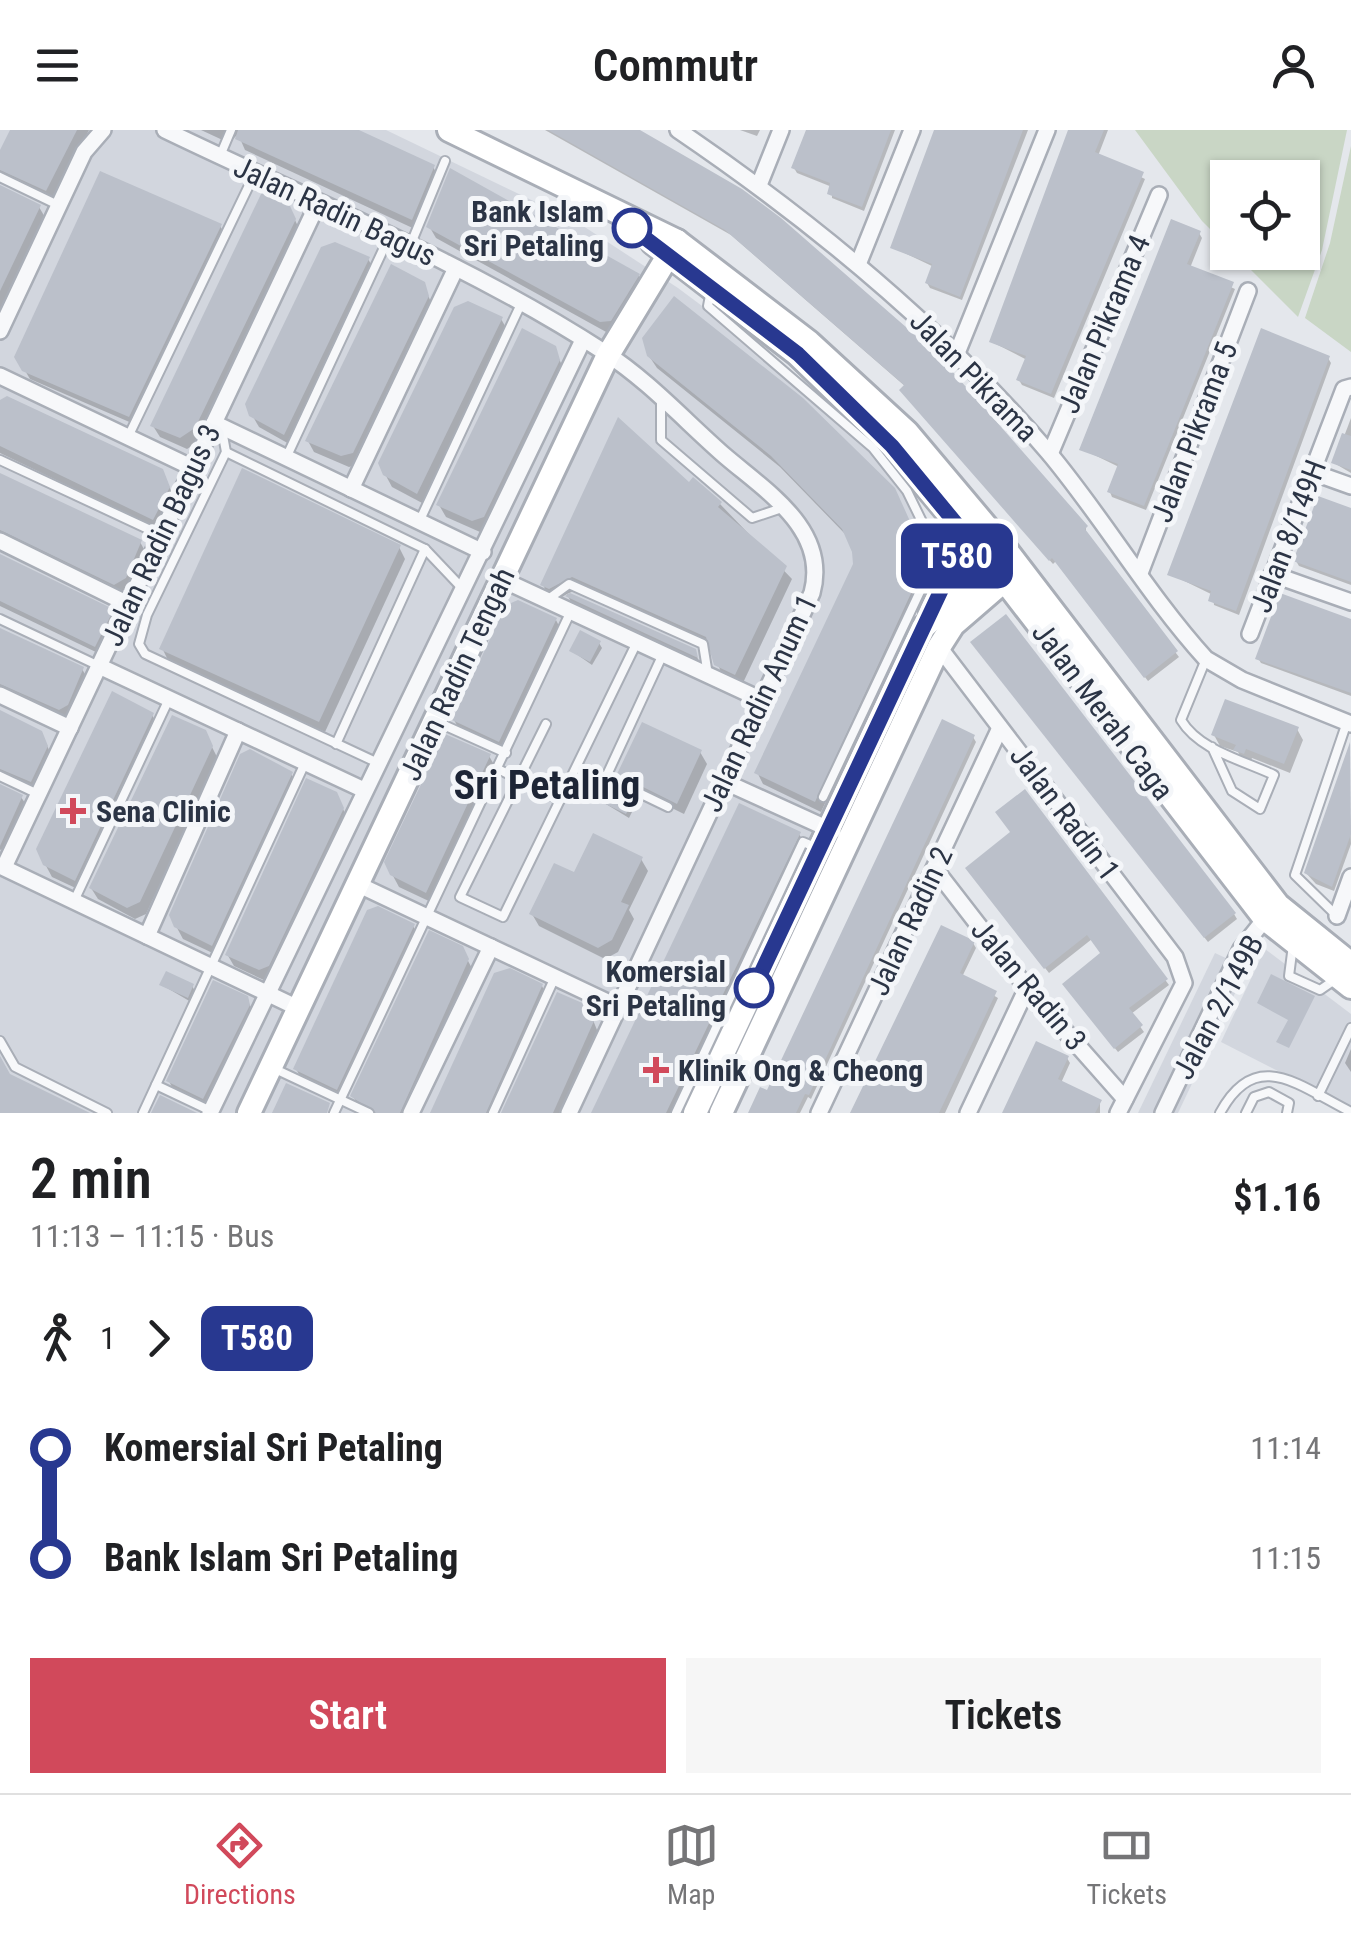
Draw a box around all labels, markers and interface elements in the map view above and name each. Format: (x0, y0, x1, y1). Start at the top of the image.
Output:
icon: menu (30, 38, 85, 93)
icon: person (1266, 38, 1321, 93)
text: Commutr (593, 39, 758, 92)
street label: Jalan Radin Bagus (228, 149, 442, 273)
map controls (1210, 160, 1320, 270)
button: locate (1210, 160, 1320, 270)
place label: Bank Islam Sri Petaling (464, 194, 604, 263)
marker: Bank Islam Sri Petaling (613, 209, 651, 247)
street label: Jalan Pikrama 4 (1051, 230, 1157, 418)
street label: Jalan Pikrama (903, 303, 1045, 449)
street label: Jalan Pikrama 5 (1144, 337, 1244, 527)
street label: Jalan Radin Bagus 3 (94, 419, 228, 651)
street label: Jalan 8/149H (1243, 455, 1333, 617)
line badge: T580 (887, 524, 1027, 588)
text: T580 (921, 536, 993, 577)
street label: Jalan Radin Tengah (392, 562, 522, 786)
street label: Jalan Radin Anum 1 (693, 589, 825, 817)
street label: Jalan Merah Caga (1025, 615, 1181, 807)
street label: Jalan Radin 1 (1003, 739, 1127, 887)
district label: Sri Petaling (454, 762, 640, 809)
place label: Sena Clinic (96, 794, 231, 829)
marker: Sena Clinic (60, 798, 86, 824)
street label: Jalan Radin 2 (860, 841, 960, 1001)
street label: Jalan Radin 3 (964, 913, 1094, 1057)
street label: Jalan 2/149B (1165, 929, 1271, 1085)
place label: Komersial Sri Petaling (586, 954, 726, 1023)
marker: Komersial Sri Petaling (735, 969, 773, 1007)
place label: Klinik Ong & Cheong (678, 1053, 923, 1088)
marker: Klinik Ong & Cheong (643, 1057, 669, 1083)
text: 2 min (30, 1147, 152, 1211)
text: $1.16 (1233, 1176, 1321, 1220)
text: 11:13 – 11:15 · Bus (30, 1217, 274, 1255)
icon: walk (30, 1311, 85, 1366)
icon: forward (131, 1311, 186, 1366)
text: T580 (221, 1318, 293, 1359)
text: 1 (100, 1319, 116, 1357)
text: Komersial Sri Petaling (104, 1426, 443, 1470)
text: 11:14 (1250, 1429, 1321, 1467)
text: Bank Islam Sri Petaling (104, 1536, 458, 1580)
text: 11:15 (1250, 1539, 1321, 1577)
button: Start (30, 1658, 666, 1773)
button: Tickets (686, 1658, 1321, 1773)
tab: Directions (184, 1818, 296, 1911)
tab: Map (664, 1818, 719, 1911)
tab: Tickets (1087, 1818, 1167, 1911)

